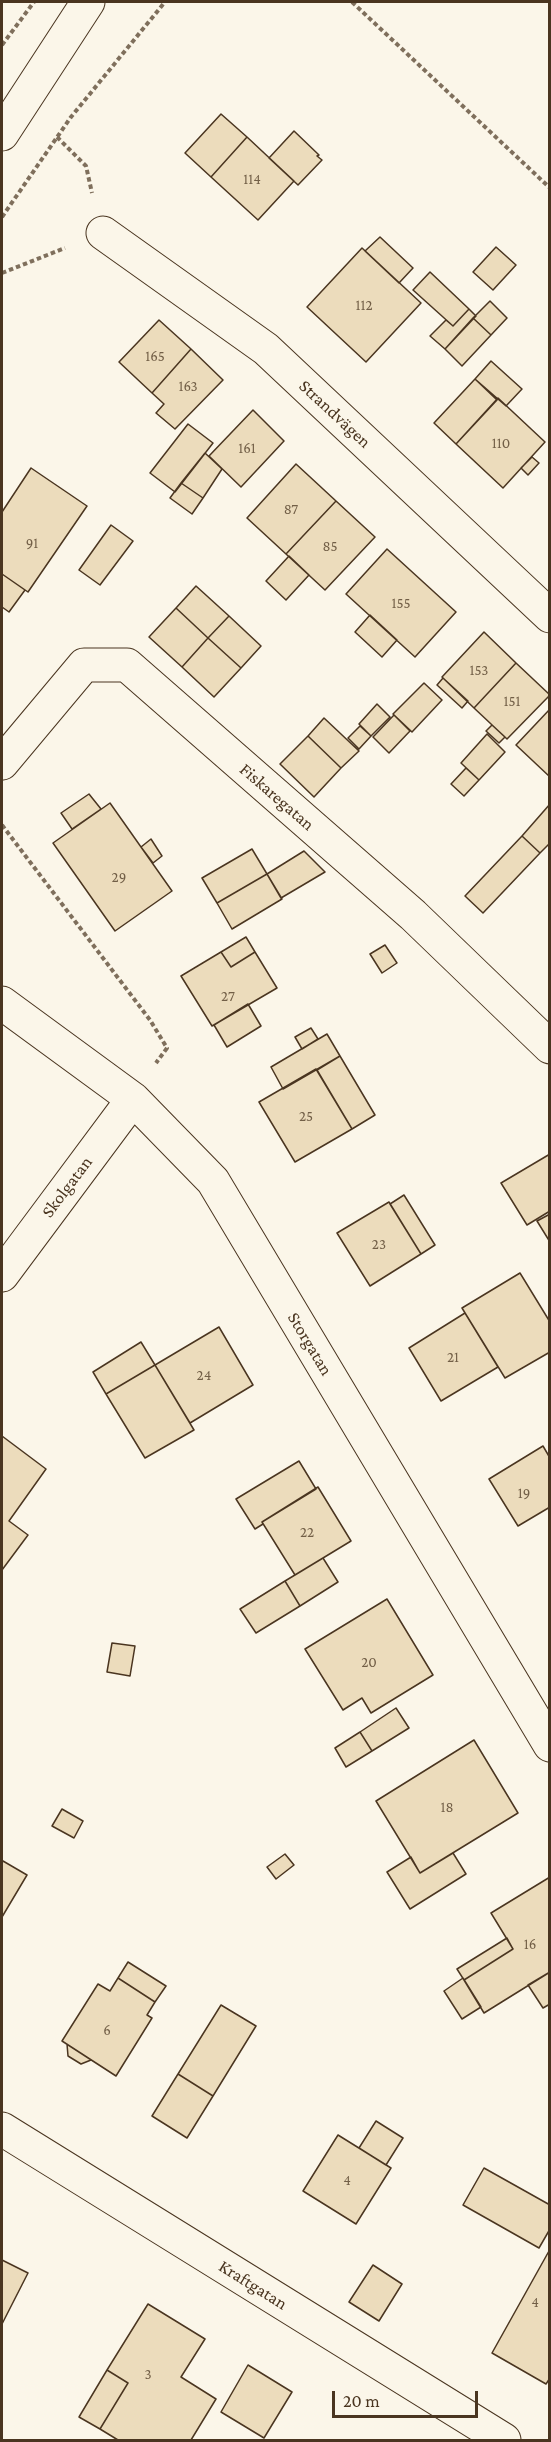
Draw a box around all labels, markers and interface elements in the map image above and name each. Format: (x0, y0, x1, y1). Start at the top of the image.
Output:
house number: 114 (243, 170, 261, 188)
house number: 112 (355, 296, 373, 314)
house number: 165 (145, 347, 165, 365)
street label: Strandvägen (295, 375, 375, 453)
house number: 163 (178, 377, 198, 395)
house number: 110 (492, 434, 510, 452)
house number: 161 (238, 439, 256, 457)
house number: 87 (284, 500, 298, 518)
house number: 91 (26, 534, 38, 552)
house number: 85 (323, 537, 337, 555)
house number: 155 (392, 594, 410, 612)
house number: 153 (470, 661, 488, 679)
house number: 151 (504, 692, 520, 710)
street label: Fiskaregatan (235, 759, 319, 835)
house number: 29 (112, 868, 126, 886)
house number: 27 (221, 987, 235, 1005)
house number: 25 (299, 1107, 313, 1125)
street label: Skolgatan (37, 1152, 97, 1222)
house number: 23 (372, 1235, 386, 1253)
street label: Storgatan (283, 1308, 337, 1380)
house number: 21 (447, 1348, 459, 1366)
house number: 24 (197, 1366, 211, 1384)
house number: 19 (518, 1484, 530, 1502)
house number: 22 (300, 1523, 314, 1541)
house number: 20 (361, 1653, 377, 1671)
house number: 18 (440, 1798, 454, 1816)
house number: 16 (524, 1935, 536, 1953)
house number: 6 (103, 2021, 111, 2039)
house number: 4 (343, 2171, 351, 2189)
street label: Kraftgatan (215, 2256, 291, 2314)
house number: 4 (531, 2293, 539, 2311)
house number: 3 (144, 2365, 152, 2383)
scale bar (335, 2379, 480, 2417)
text: 20 m (343, 2391, 380, 2411)

